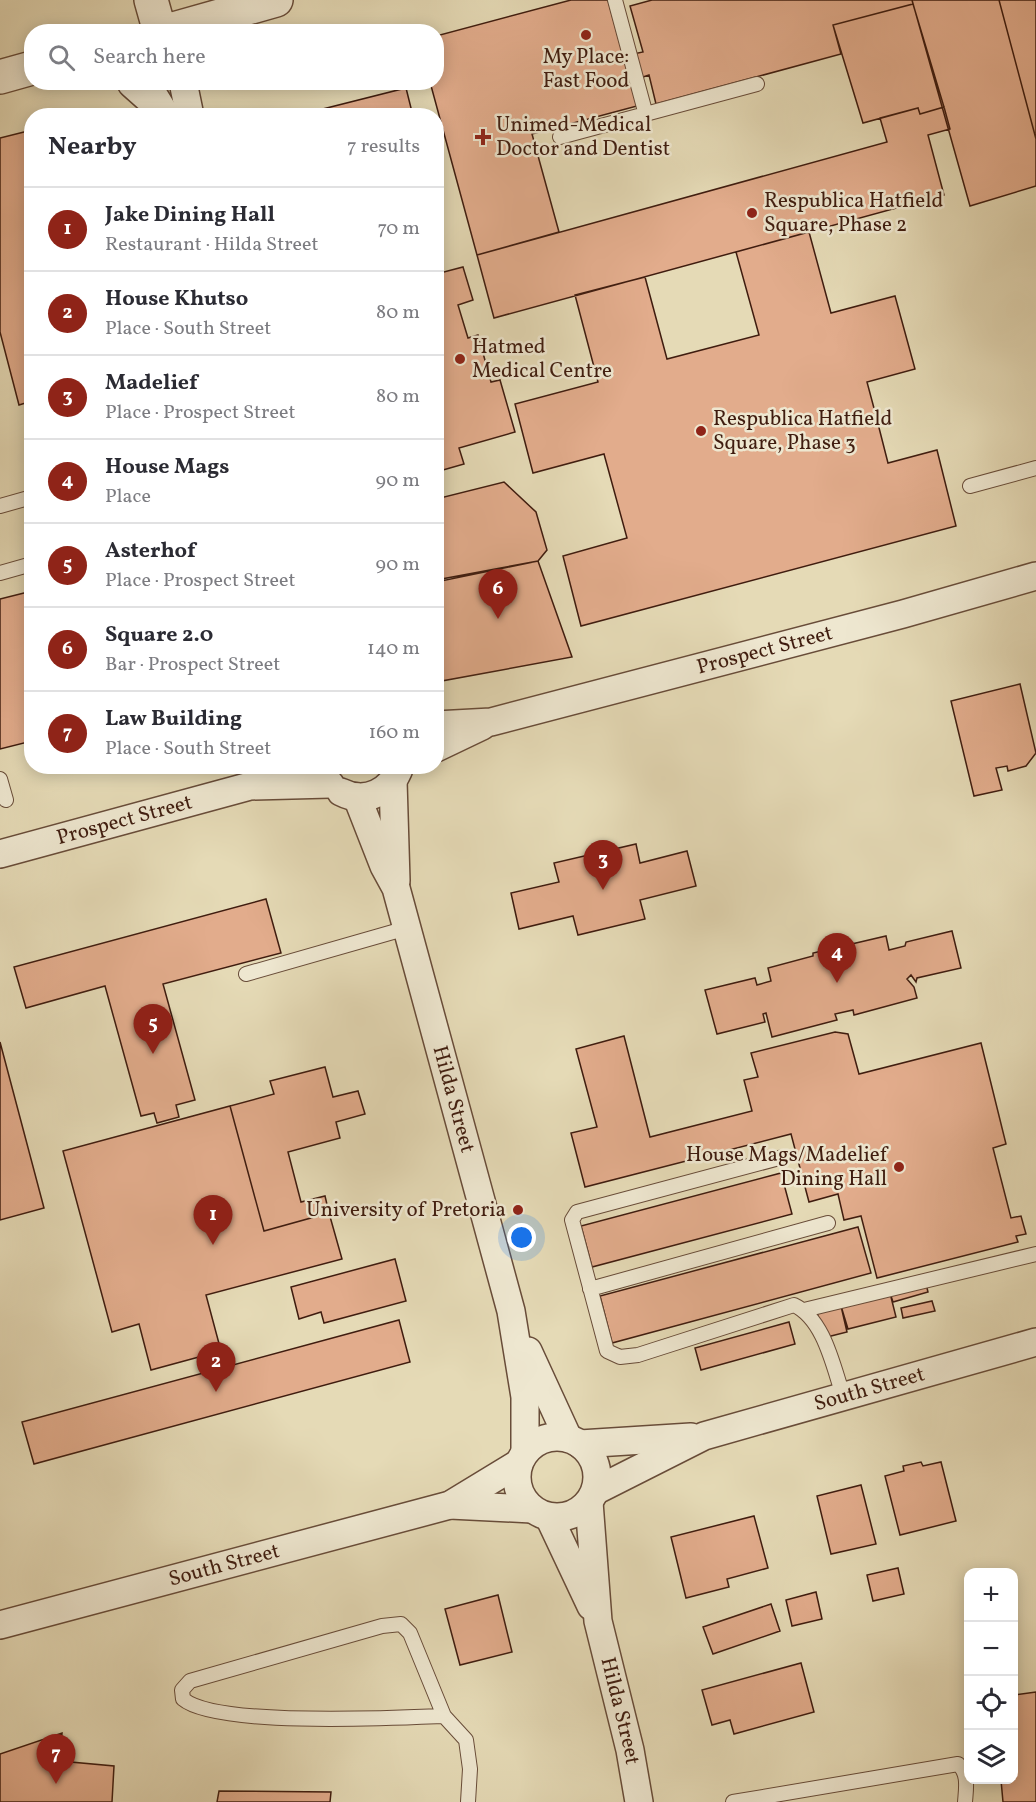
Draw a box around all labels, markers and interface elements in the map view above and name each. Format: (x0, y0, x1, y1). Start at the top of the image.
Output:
search box (24, 24, 444, 90)
marker: My Place: Fast Food (579, 28, 593, 42)
icon: search (45, 41, 78, 74)
text: Search here (93, 42, 206, 73)
place label: My Place: Fast Food (543, 43, 629, 96)
place label: Unimed-Medical Doctor and Dentist (496, 111, 670, 164)
marker: Unimed-Medical Doctor and Dentist (474, 128, 492, 146)
text: Nearby (48, 129, 137, 165)
text: 7 results (347, 133, 420, 161)
place label: Respublica Hatfield Square, Phase 2 (764, 187, 943, 240)
text: Jake Dining Hall (105, 200, 275, 231)
marker: Respublica Hatfield Square, Phase 2 (745, 206, 759, 220)
text: 1 (63, 215, 72, 243)
text: 70 m (377, 215, 420, 243)
text: Restaurant · Hilda Street (105, 231, 319, 259)
text: House Khutso (105, 284, 248, 315)
text: 2 (62, 299, 73, 327)
text: 80 m (376, 299, 420, 327)
text: Place · South Street (105, 315, 271, 343)
place label: Hatmed Medical Centre (472, 333, 612, 386)
marker: Hatmed Medical Centre (453, 352, 467, 366)
text: Madelief (105, 368, 198, 399)
text: 3 (62, 383, 73, 411)
text: 80 m (376, 383, 420, 411)
text: Place · Prospect Street (105, 399, 295, 427)
place label: Respublica Hatfield Square, Phase 3 (713, 405, 892, 458)
marker: Respublica Hatfield Square, Phase 3 (694, 424, 708, 438)
text: House Mags (105, 452, 229, 483)
text: 4 (61, 467, 74, 495)
text: 90 m (376, 467, 420, 495)
text: Place (105, 483, 151, 511)
text: Asterhof (105, 536, 196, 567)
text: 5 (63, 551, 72, 579)
text: 90 m (376, 551, 420, 579)
text: Place · Prospect Street (105, 567, 295, 595)
pin: 6 (478, 570, 518, 619)
street label: Prospect Street (694, 619, 836, 682)
text: Square 2.0 (105, 620, 213, 651)
text: 6 (62, 635, 73, 663)
text: 140 m (367, 635, 420, 663)
text: Bar · Prospect Street (105, 651, 280, 679)
text: Law Building (105, 704, 242, 735)
text: 7 (63, 719, 72, 747)
text: 160 m (368, 719, 420, 747)
text: Place · South Street (105, 735, 271, 763)
street label: Prospect Street (53, 788, 195, 852)
pin: 3 (584, 840, 622, 890)
pin: 4 (818, 934, 856, 983)
pin: 5 (134, 1004, 172, 1054)
street label: Hilda Street (425, 1042, 482, 1156)
place label: House Mags/Madelief Dining Hall (686, 1141, 889, 1194)
marker: House Mags/Madelief Dining Hall (892, 1160, 906, 1174)
pin: 1 (194, 1196, 232, 1245)
place label: University of Pretoria (306, 1196, 506, 1225)
marker: University of Pretoria (511, 1203, 525, 1217)
your location (507, 1223, 536, 1252)
pin: 2 (196, 1342, 236, 1392)
street label: South Street (811, 1360, 928, 1419)
street label: South Street (165, 1537, 283, 1594)
map controls (964, 1568, 1018, 1784)
button: + (964, 1568, 1018, 1622)
button: − (964, 1622, 1018, 1676)
street label: Hilda Street (593, 1654, 647, 1767)
button: locate (964, 1676, 1018, 1730)
button: layers (964, 1730, 1018, 1784)
pin: 7 (36, 1734, 76, 1784)

